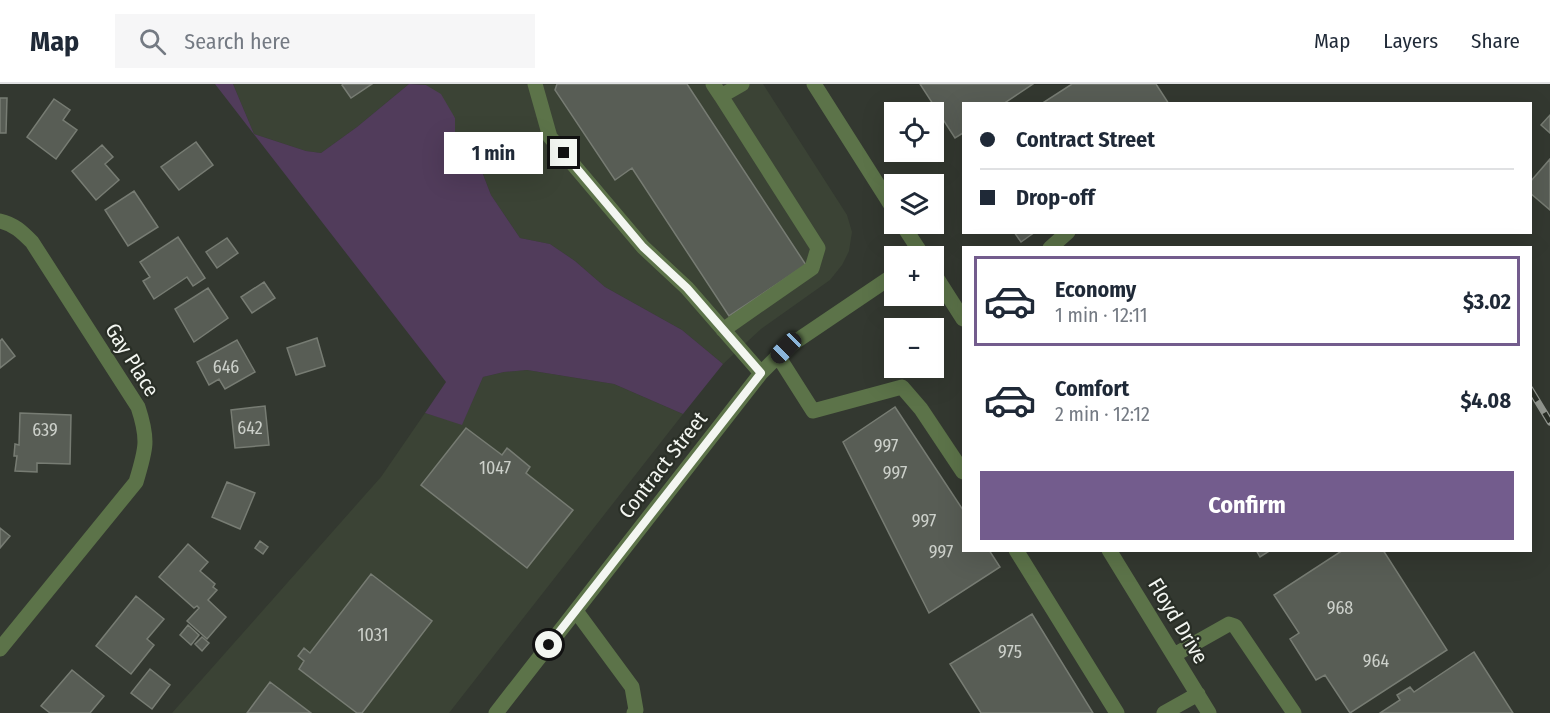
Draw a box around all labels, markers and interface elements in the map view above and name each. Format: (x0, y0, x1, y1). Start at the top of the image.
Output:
search box (115, 14, 535, 68)
text: Map (30, 25, 79, 58)
icon: search (136, 25, 169, 58)
text: Search here (184, 28, 290, 55)
text: Map (1314, 28, 1350, 54)
text: Layers (1383, 28, 1438, 54)
text: Share (1471, 28, 1520, 54)
map controls (884, 102, 944, 378)
button: locate (884, 102, 944, 162)
text: Contract Street (1016, 126, 1155, 153)
callout: 1 min (444, 132, 543, 174)
route end (550, 139, 577, 166)
text: 1 min (472, 141, 515, 165)
button: layers (884, 174, 944, 234)
text: Drop-off (1016, 184, 1095, 211)
button: + (884, 246, 944, 306)
icon: car (983, 274, 1037, 328)
text: Economy (1055, 276, 1136, 303)
text: $3.02 (1463, 288, 1511, 315)
text: 1 min · 12:11 (1055, 303, 1147, 327)
street label: Gay Place (99, 318, 165, 402)
button: − (884, 318, 944, 378)
car (767, 329, 805, 367)
house number: 646 (213, 356, 239, 378)
icon: car (983, 373, 1037, 427)
text: Comfort (1055, 375, 1129, 402)
text: $4.08 (1460, 387, 1511, 414)
text: 2 min · 12:12 (1055, 402, 1150, 426)
street label: Contract Street (613, 406, 713, 524)
house number: 642 (237, 417, 263, 439)
house number: 639 (32, 419, 58, 441)
house number: 997 (874, 435, 898, 457)
house number: 1047 (479, 457, 511, 479)
house number: 997 (883, 462, 907, 484)
button: Confirm (980, 471, 1514, 540)
house number: 997 (912, 510, 936, 532)
house number: 997 (929, 541, 953, 563)
street label: Floyd Drive (1142, 573, 1214, 669)
house number: 968 (1327, 597, 1353, 619)
house number: 1031 (358, 624, 388, 646)
route start (535, 631, 562, 658)
house number: 975 (998, 641, 1022, 663)
house number: 964 (1363, 650, 1389, 672)

